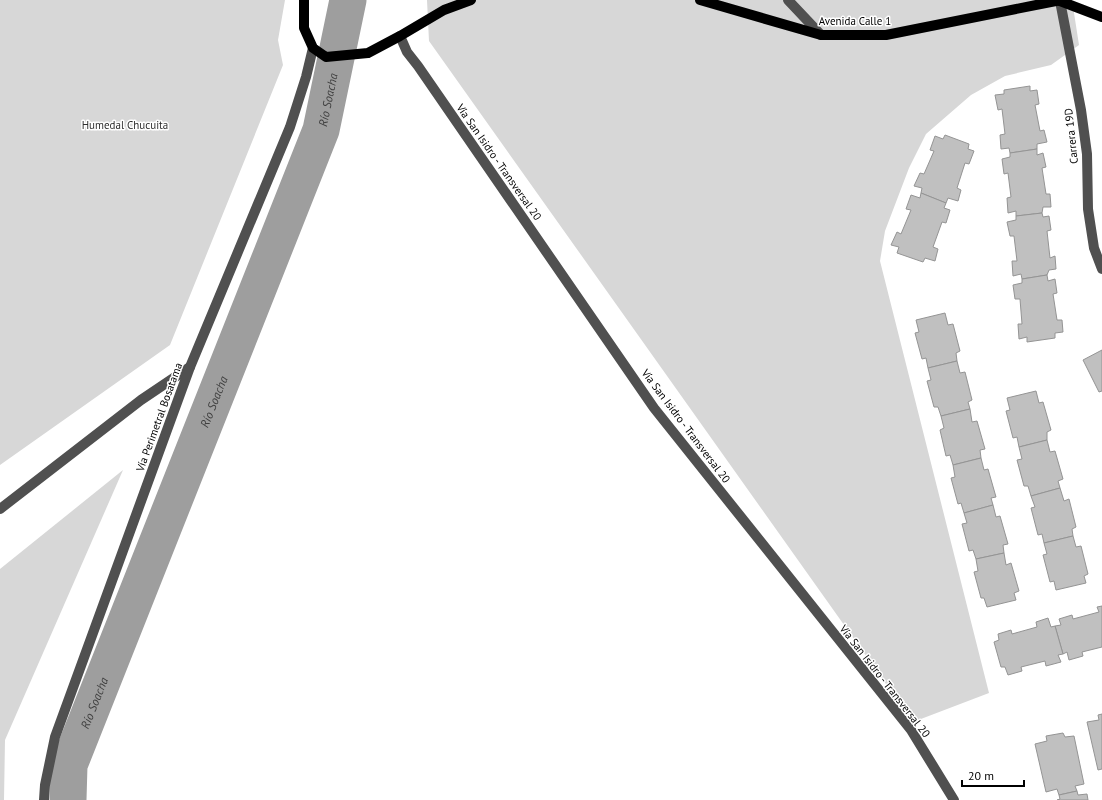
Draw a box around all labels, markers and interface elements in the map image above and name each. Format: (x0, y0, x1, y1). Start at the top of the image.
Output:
street label: Avenida Calle 1 (819, 14, 891, 28)
water label: Río Soacha (314, 72, 340, 128)
street label: Vía San Isidro - Transversal 20 (453, 100, 545, 223)
street label: Carrera 19D (1061, 107, 1081, 165)
park label: Humedal Chucuita (82, 118, 168, 132)
street label: Vía Perimetral Bosatama (132, 361, 185, 474)
street label: Vía San Isidro - Transversal 20 (638, 366, 733, 486)
water label: Río Soacha (196, 374, 230, 429)
street label: Vía San Isidro - Transversal 20 (836, 621, 933, 740)
water label: Río Soacha (77, 675, 111, 731)
scale bar (962, 762, 1024, 788)
text: 20 m (968, 768, 994, 783)

